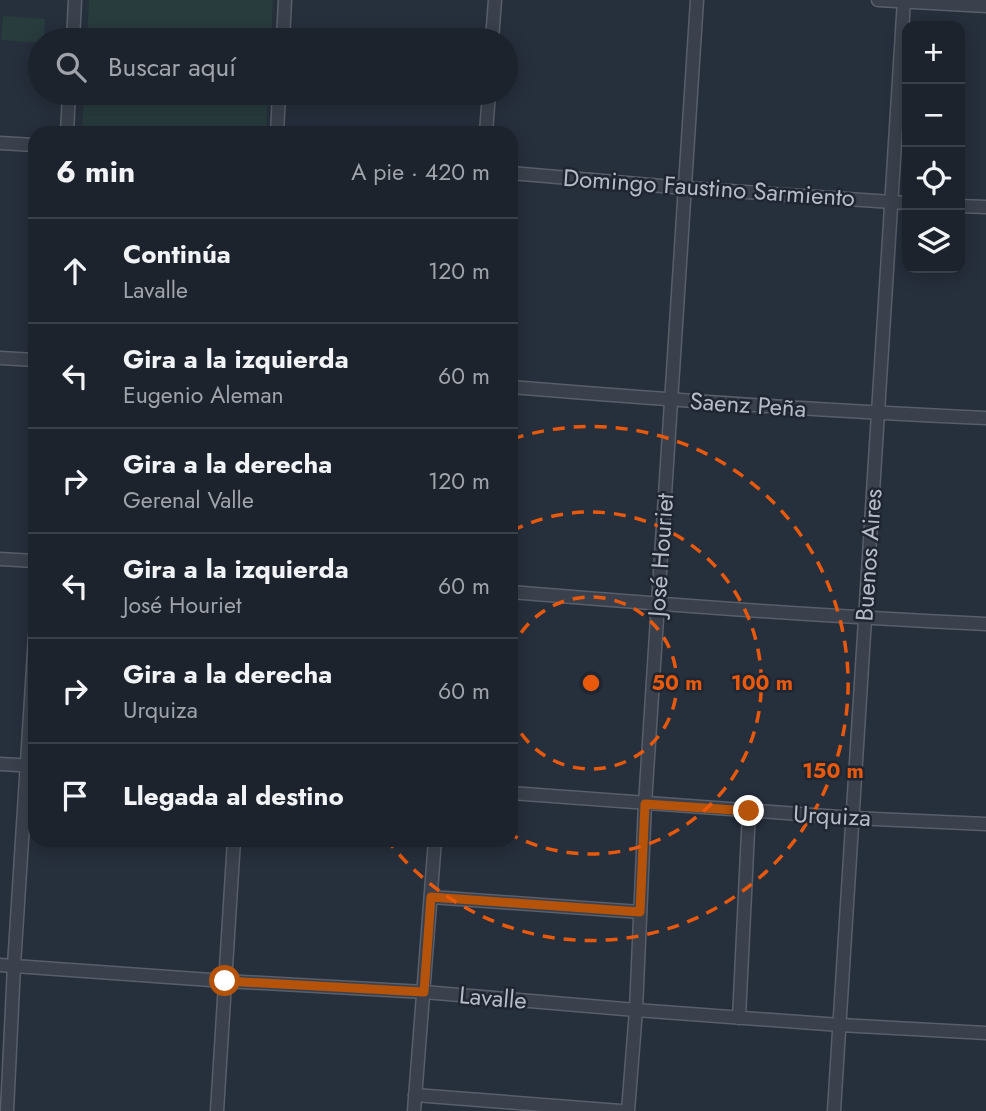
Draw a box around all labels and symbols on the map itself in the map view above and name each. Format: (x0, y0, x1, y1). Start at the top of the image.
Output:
street label: Domingo Faustino Sarmiento (562, 160, 856, 215)
street label: Saenz Peña (689, 383, 808, 426)
street label: Buenos Aires (846, 487, 891, 622)
street label: José Houriet (639, 492, 682, 621)
text: 50 m (652, 668, 702, 698)
text: 100 m (731, 668, 793, 698)
centre of rings (579, 671, 603, 695)
text: 150 m (802, 756, 864, 786)
route end (733, 795, 764, 826)
street label: Urquiza (792, 796, 872, 835)
route start (209, 965, 240, 996)
street label: Lavalle (458, 977, 528, 1018)

